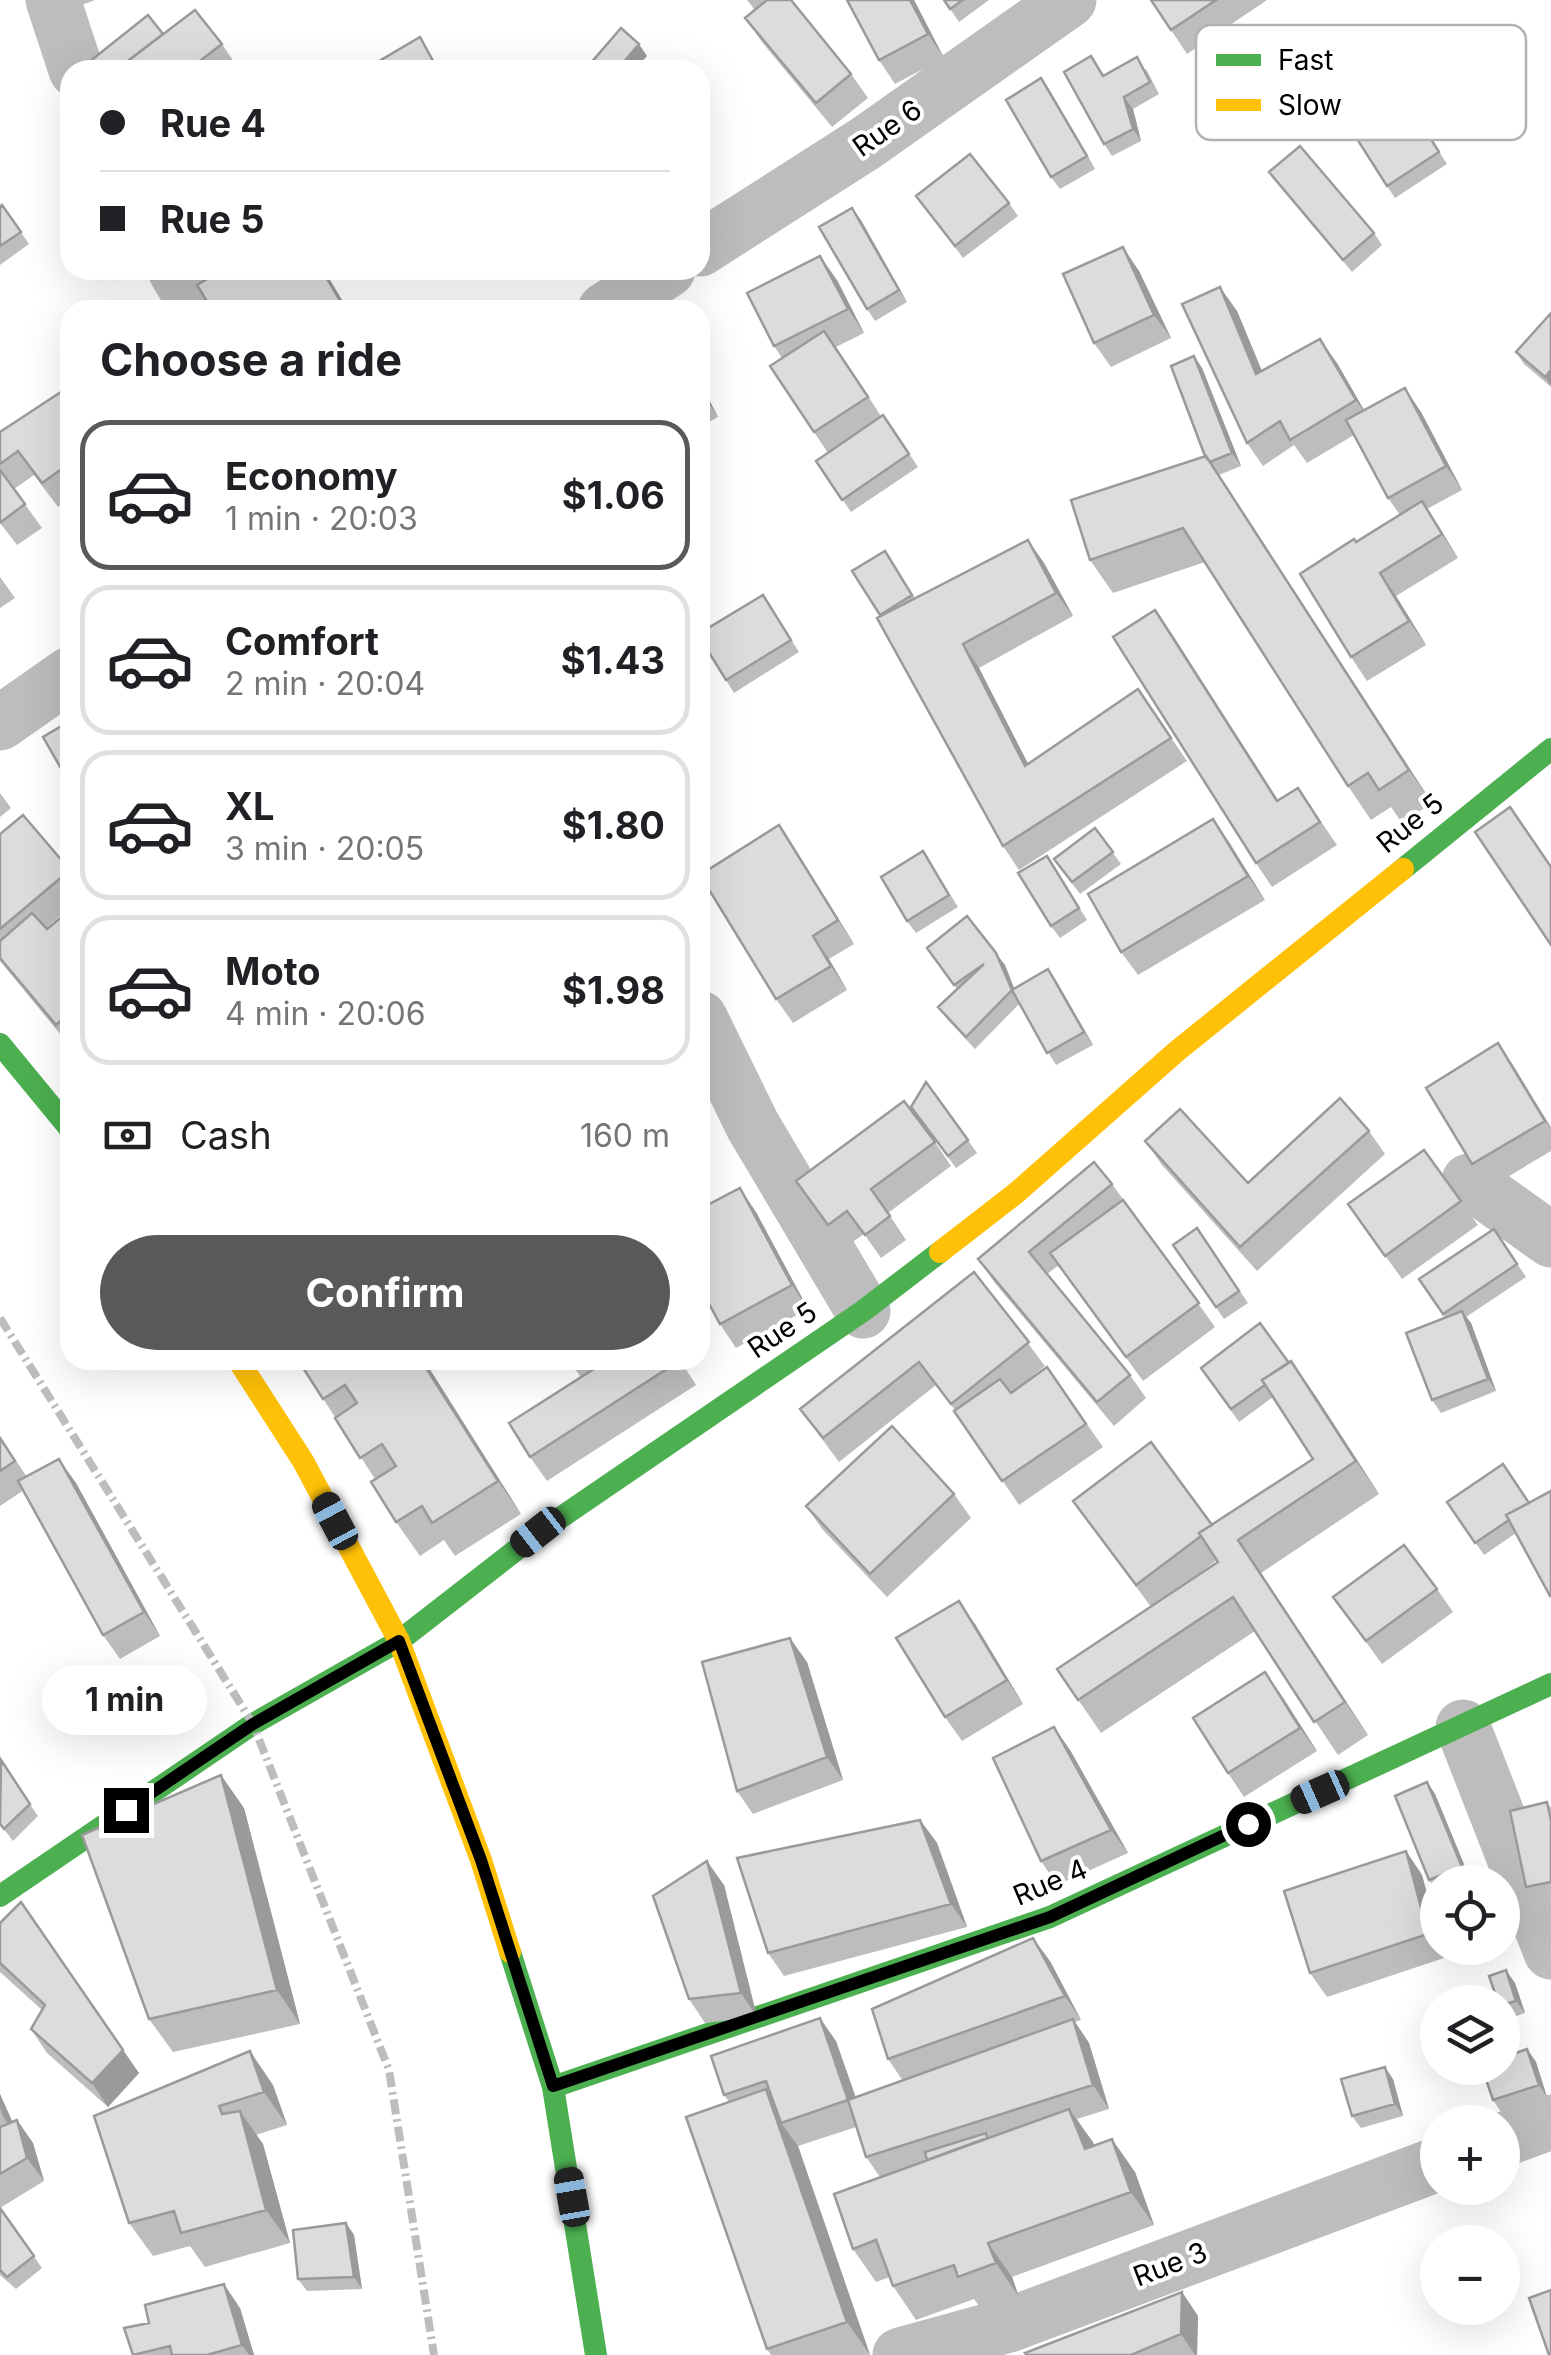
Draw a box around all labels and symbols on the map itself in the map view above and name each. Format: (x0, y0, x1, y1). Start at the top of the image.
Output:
legend (1196, 25, 1526, 140)
text: Fast (1278, 43, 1334, 77)
text: Slow (1278, 88, 1342, 122)
street label: Rue 6 (846, 92, 928, 164)
street label: Rue 5 (1370, 786, 1450, 860)
street label: Rue 5 (741, 1295, 823, 1365)
car (308, 1487, 362, 1555)
car (505, 1502, 571, 1562)
callout: 1 min (44, 1665, 208, 1735)
car (1286, 1766, 1354, 1818)
route end (104, 1788, 149, 1833)
route start (1226, 1802, 1271, 1847)
street label: Rue 4 (1008, 1851, 1092, 1913)
car (552, 2165, 592, 2229)
street label: Rue 3 (1128, 2234, 1212, 2294)

